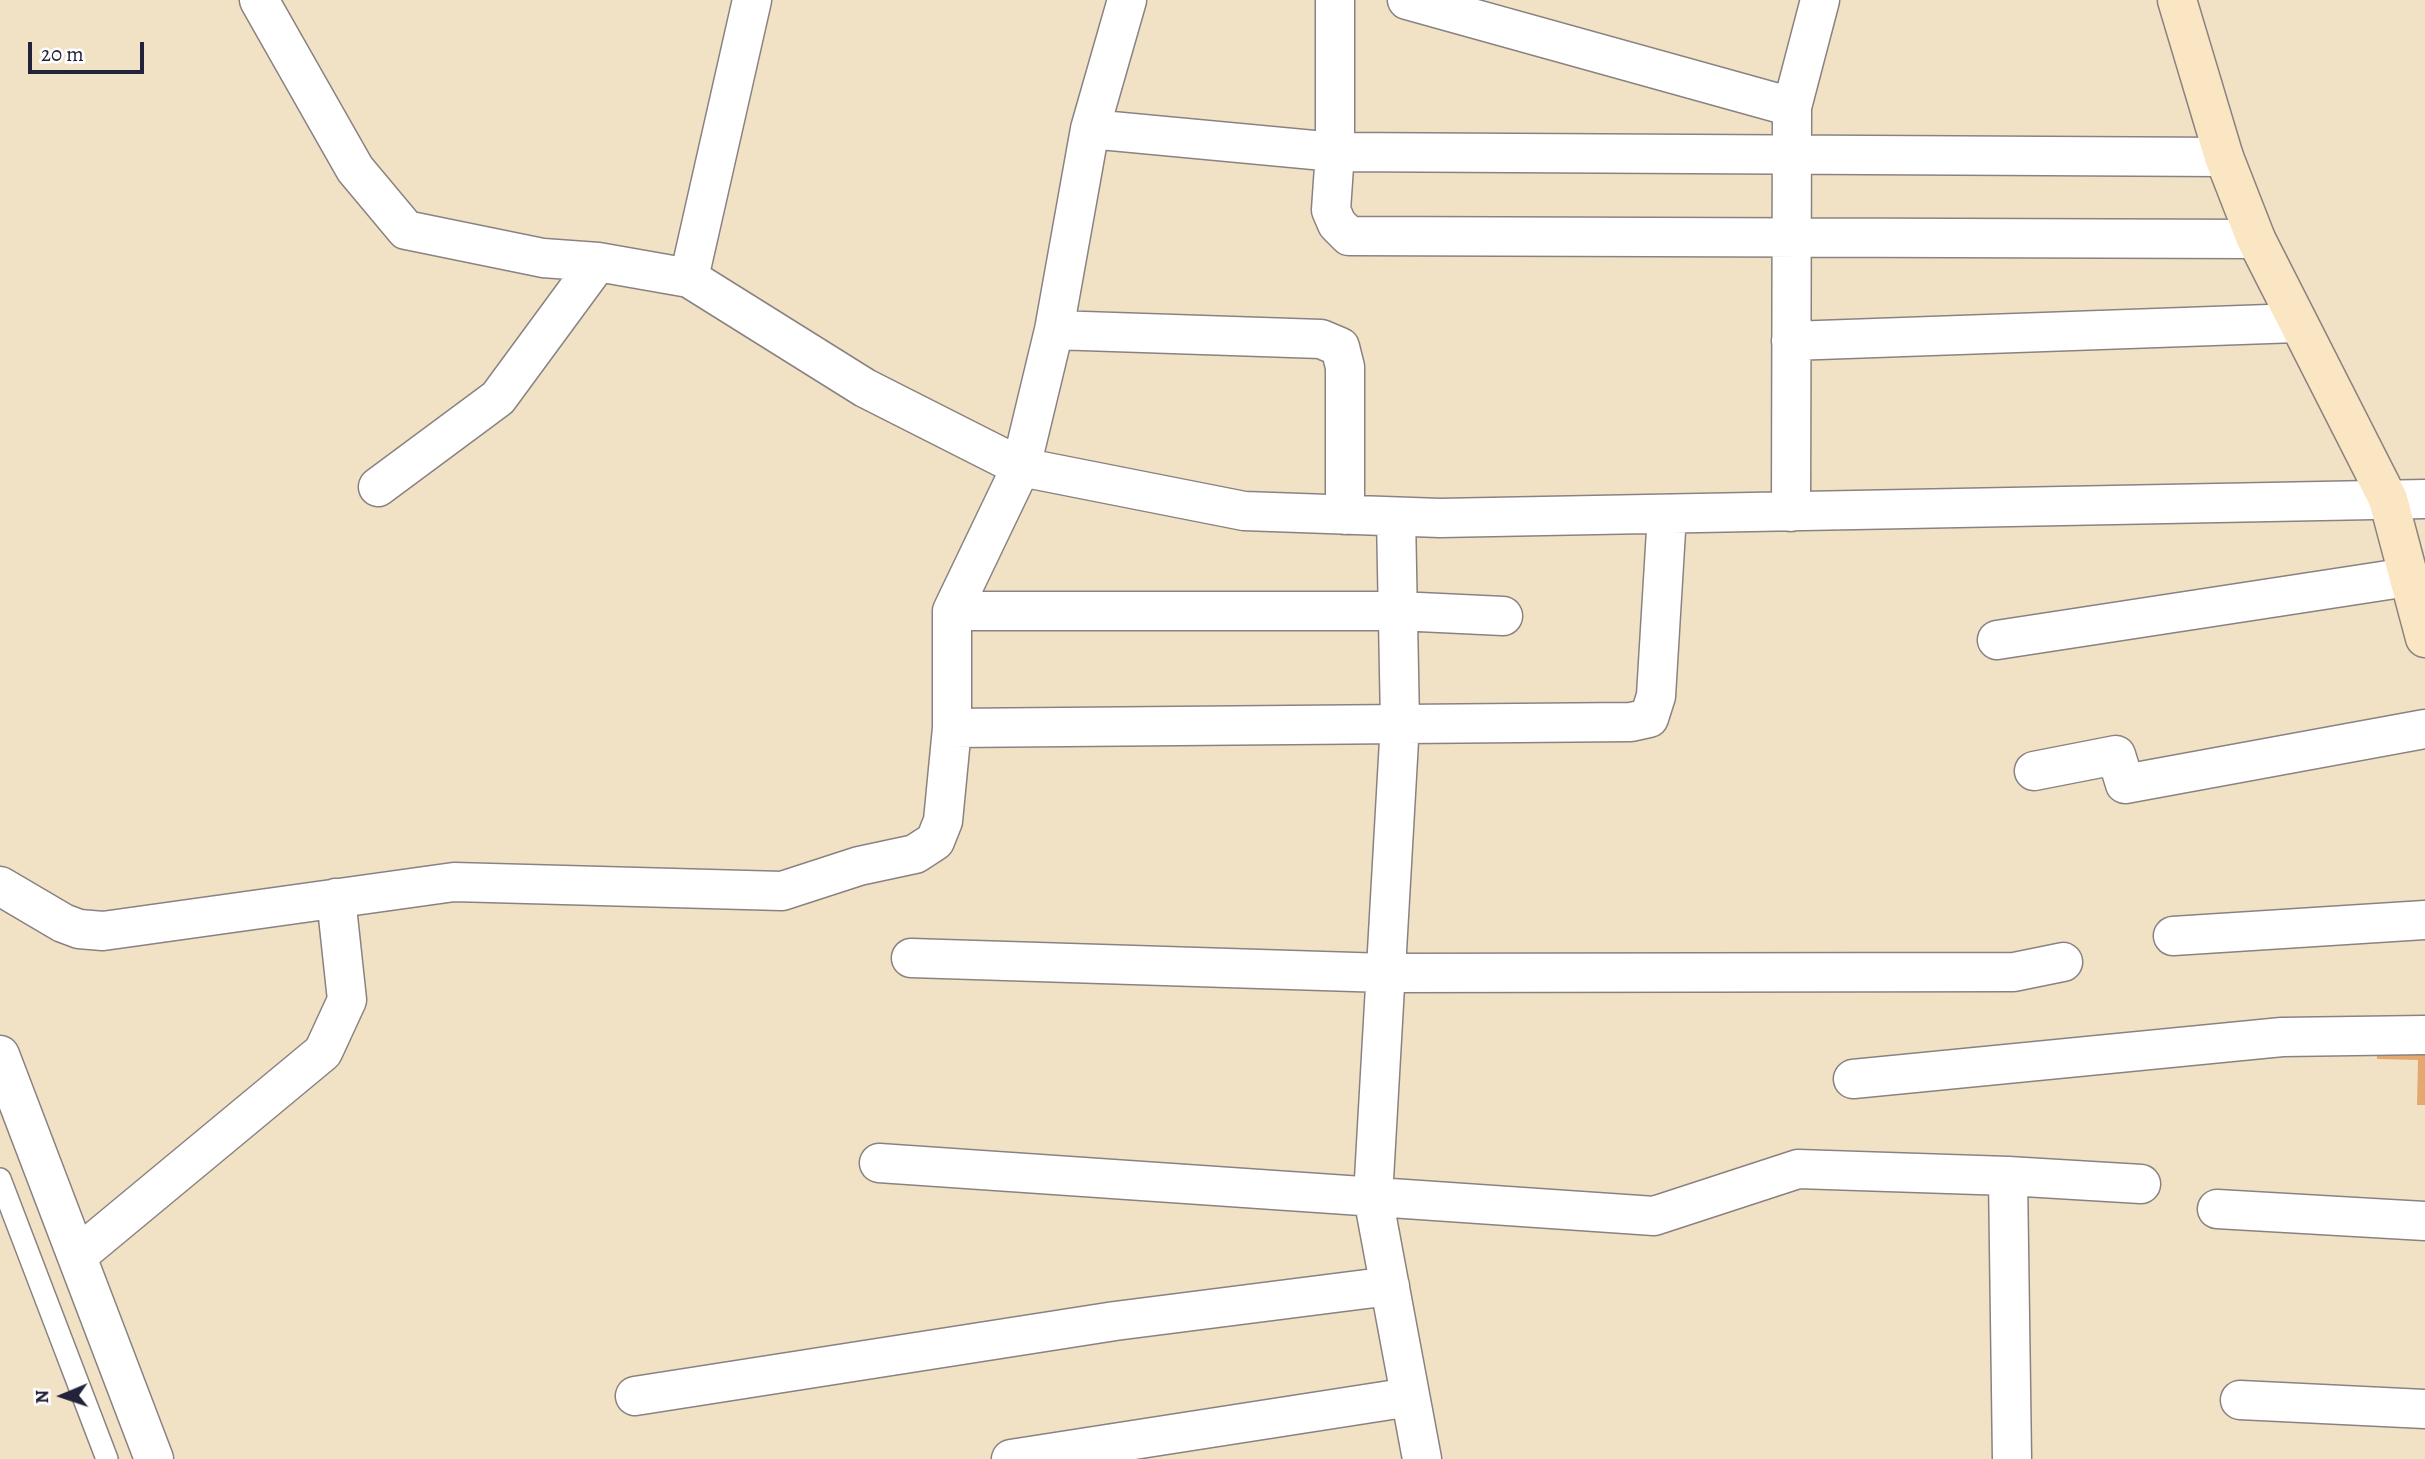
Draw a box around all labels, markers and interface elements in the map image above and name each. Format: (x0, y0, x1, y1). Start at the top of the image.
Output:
scale bar (32, 28, 147, 72)
text: 20 m (41, 40, 84, 68)
north arrow (28, 1361, 98, 1431)
text: N (29, 1389, 55, 1404)

